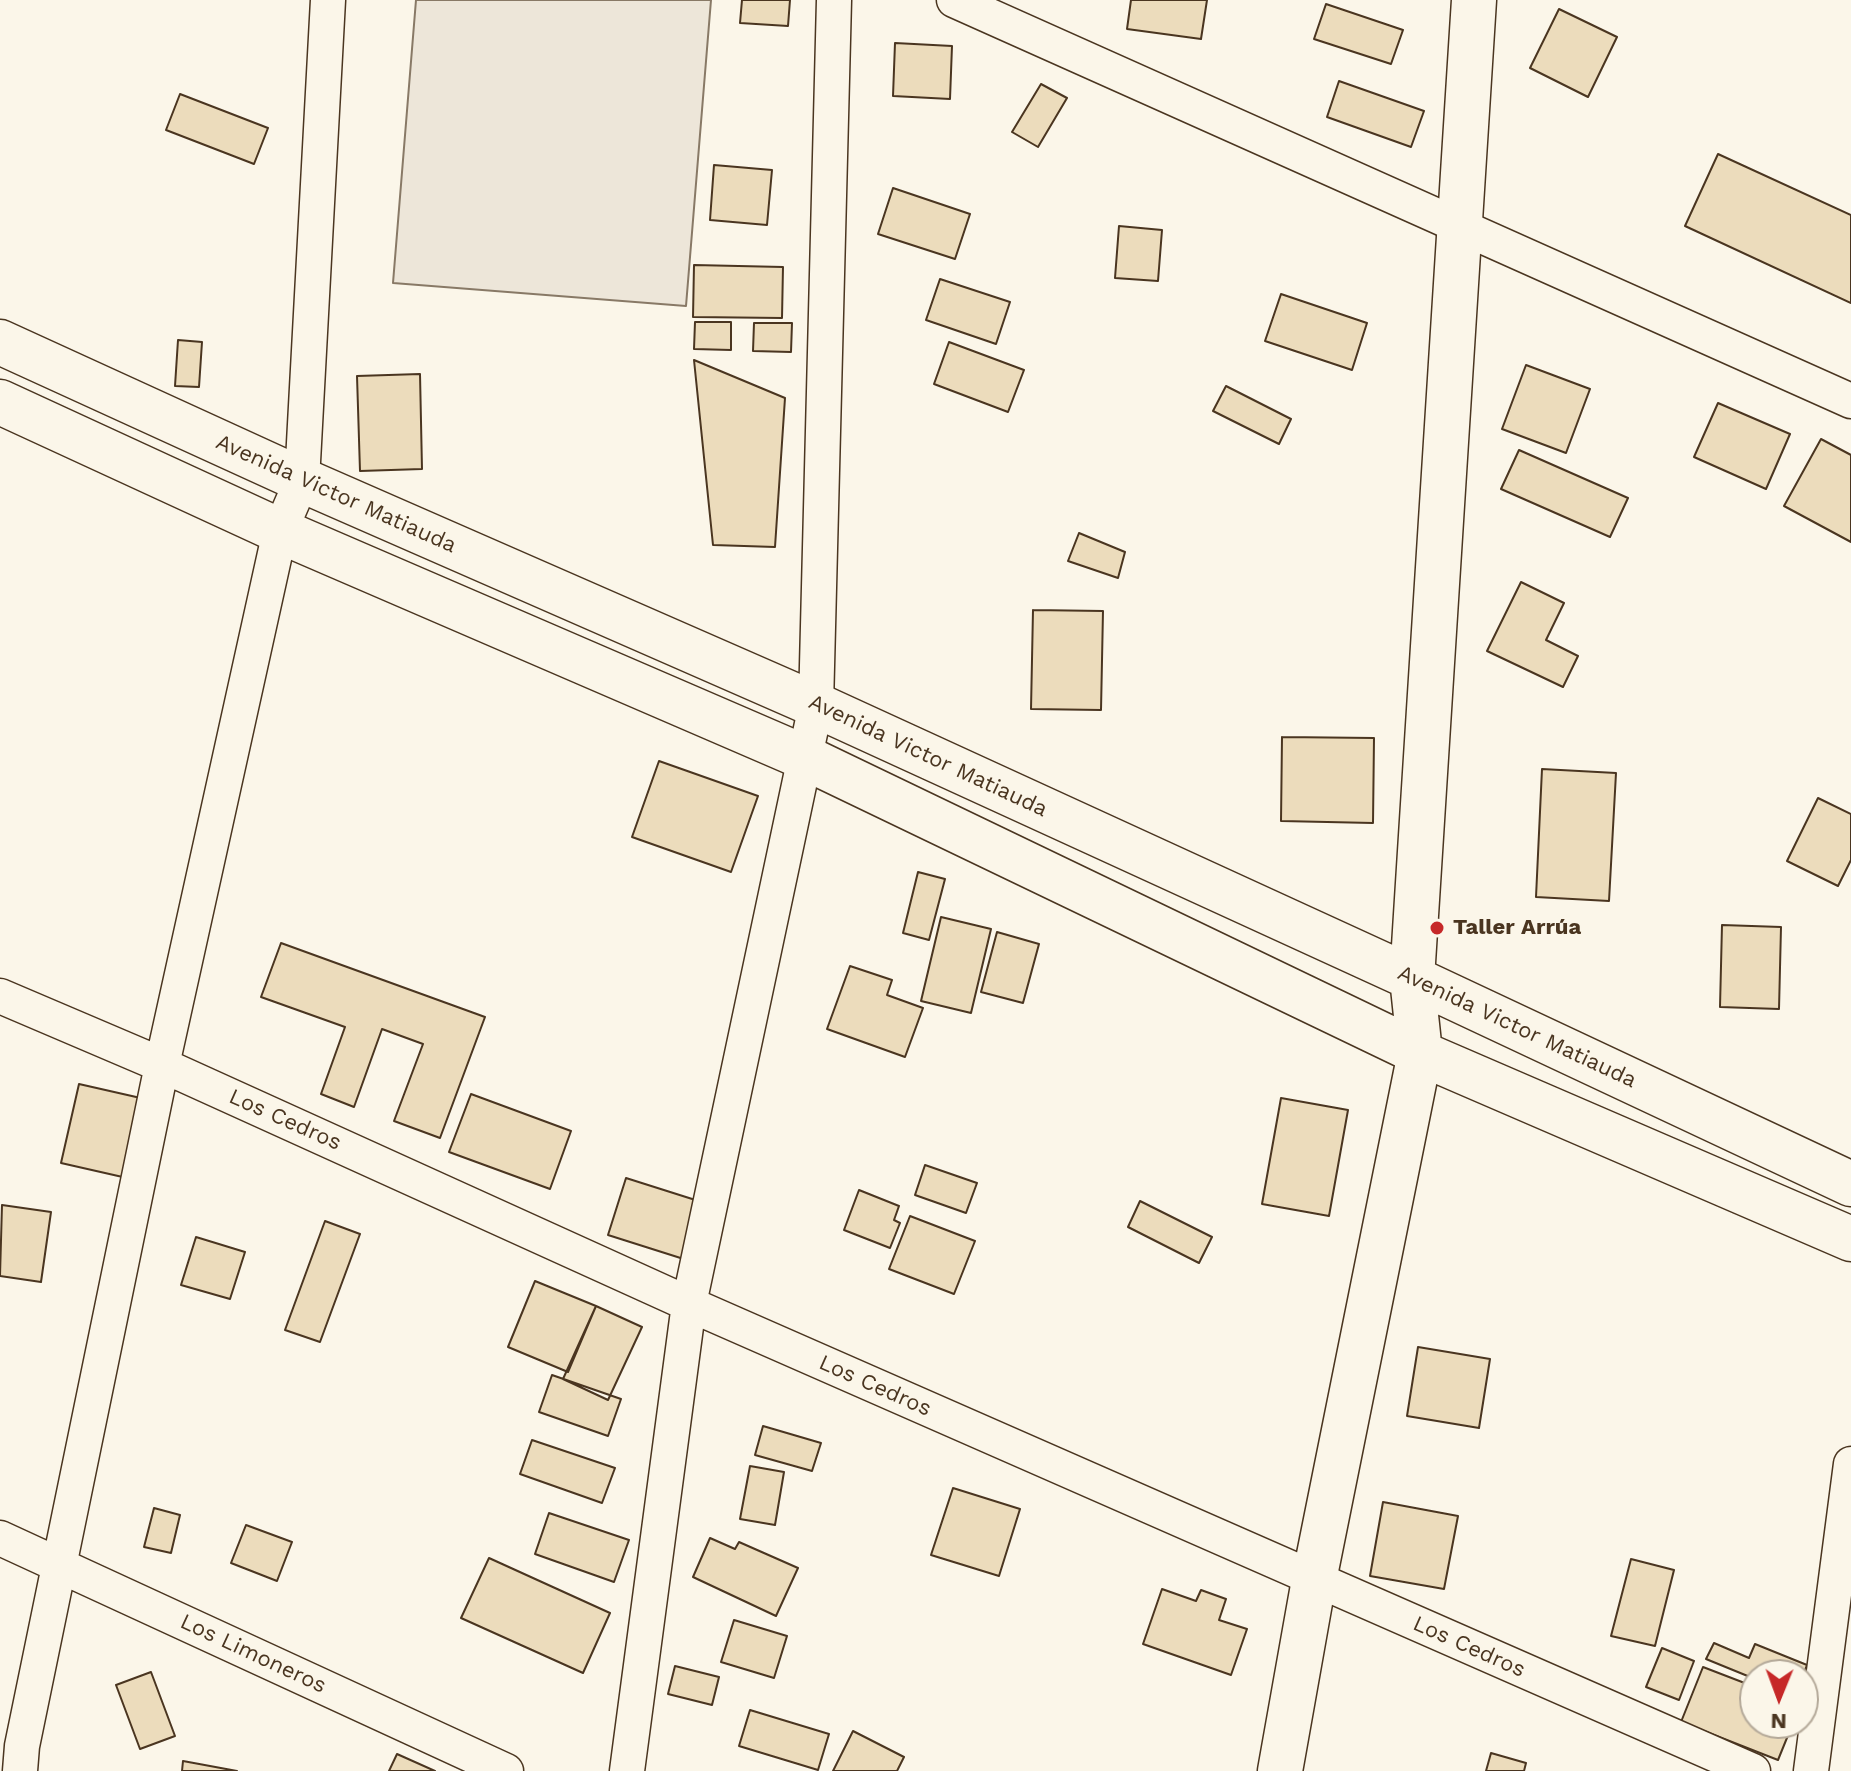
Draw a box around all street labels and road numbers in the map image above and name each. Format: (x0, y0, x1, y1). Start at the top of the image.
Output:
street label: Avenida Victor Matiauda (212, 429, 460, 559)
street label: Avenida Victor Matiauda (804, 689, 1052, 823)
street label: Avenida Victor Matiauda (1393, 960, 1641, 1094)
street label: Los Cedros (225, 1084, 345, 1156)
street label: Los Cedros (815, 1350, 935, 1422)
street label: Los Limoneros (176, 1609, 330, 1699)
street label: Los Cedros (1409, 1611, 1529, 1683)

